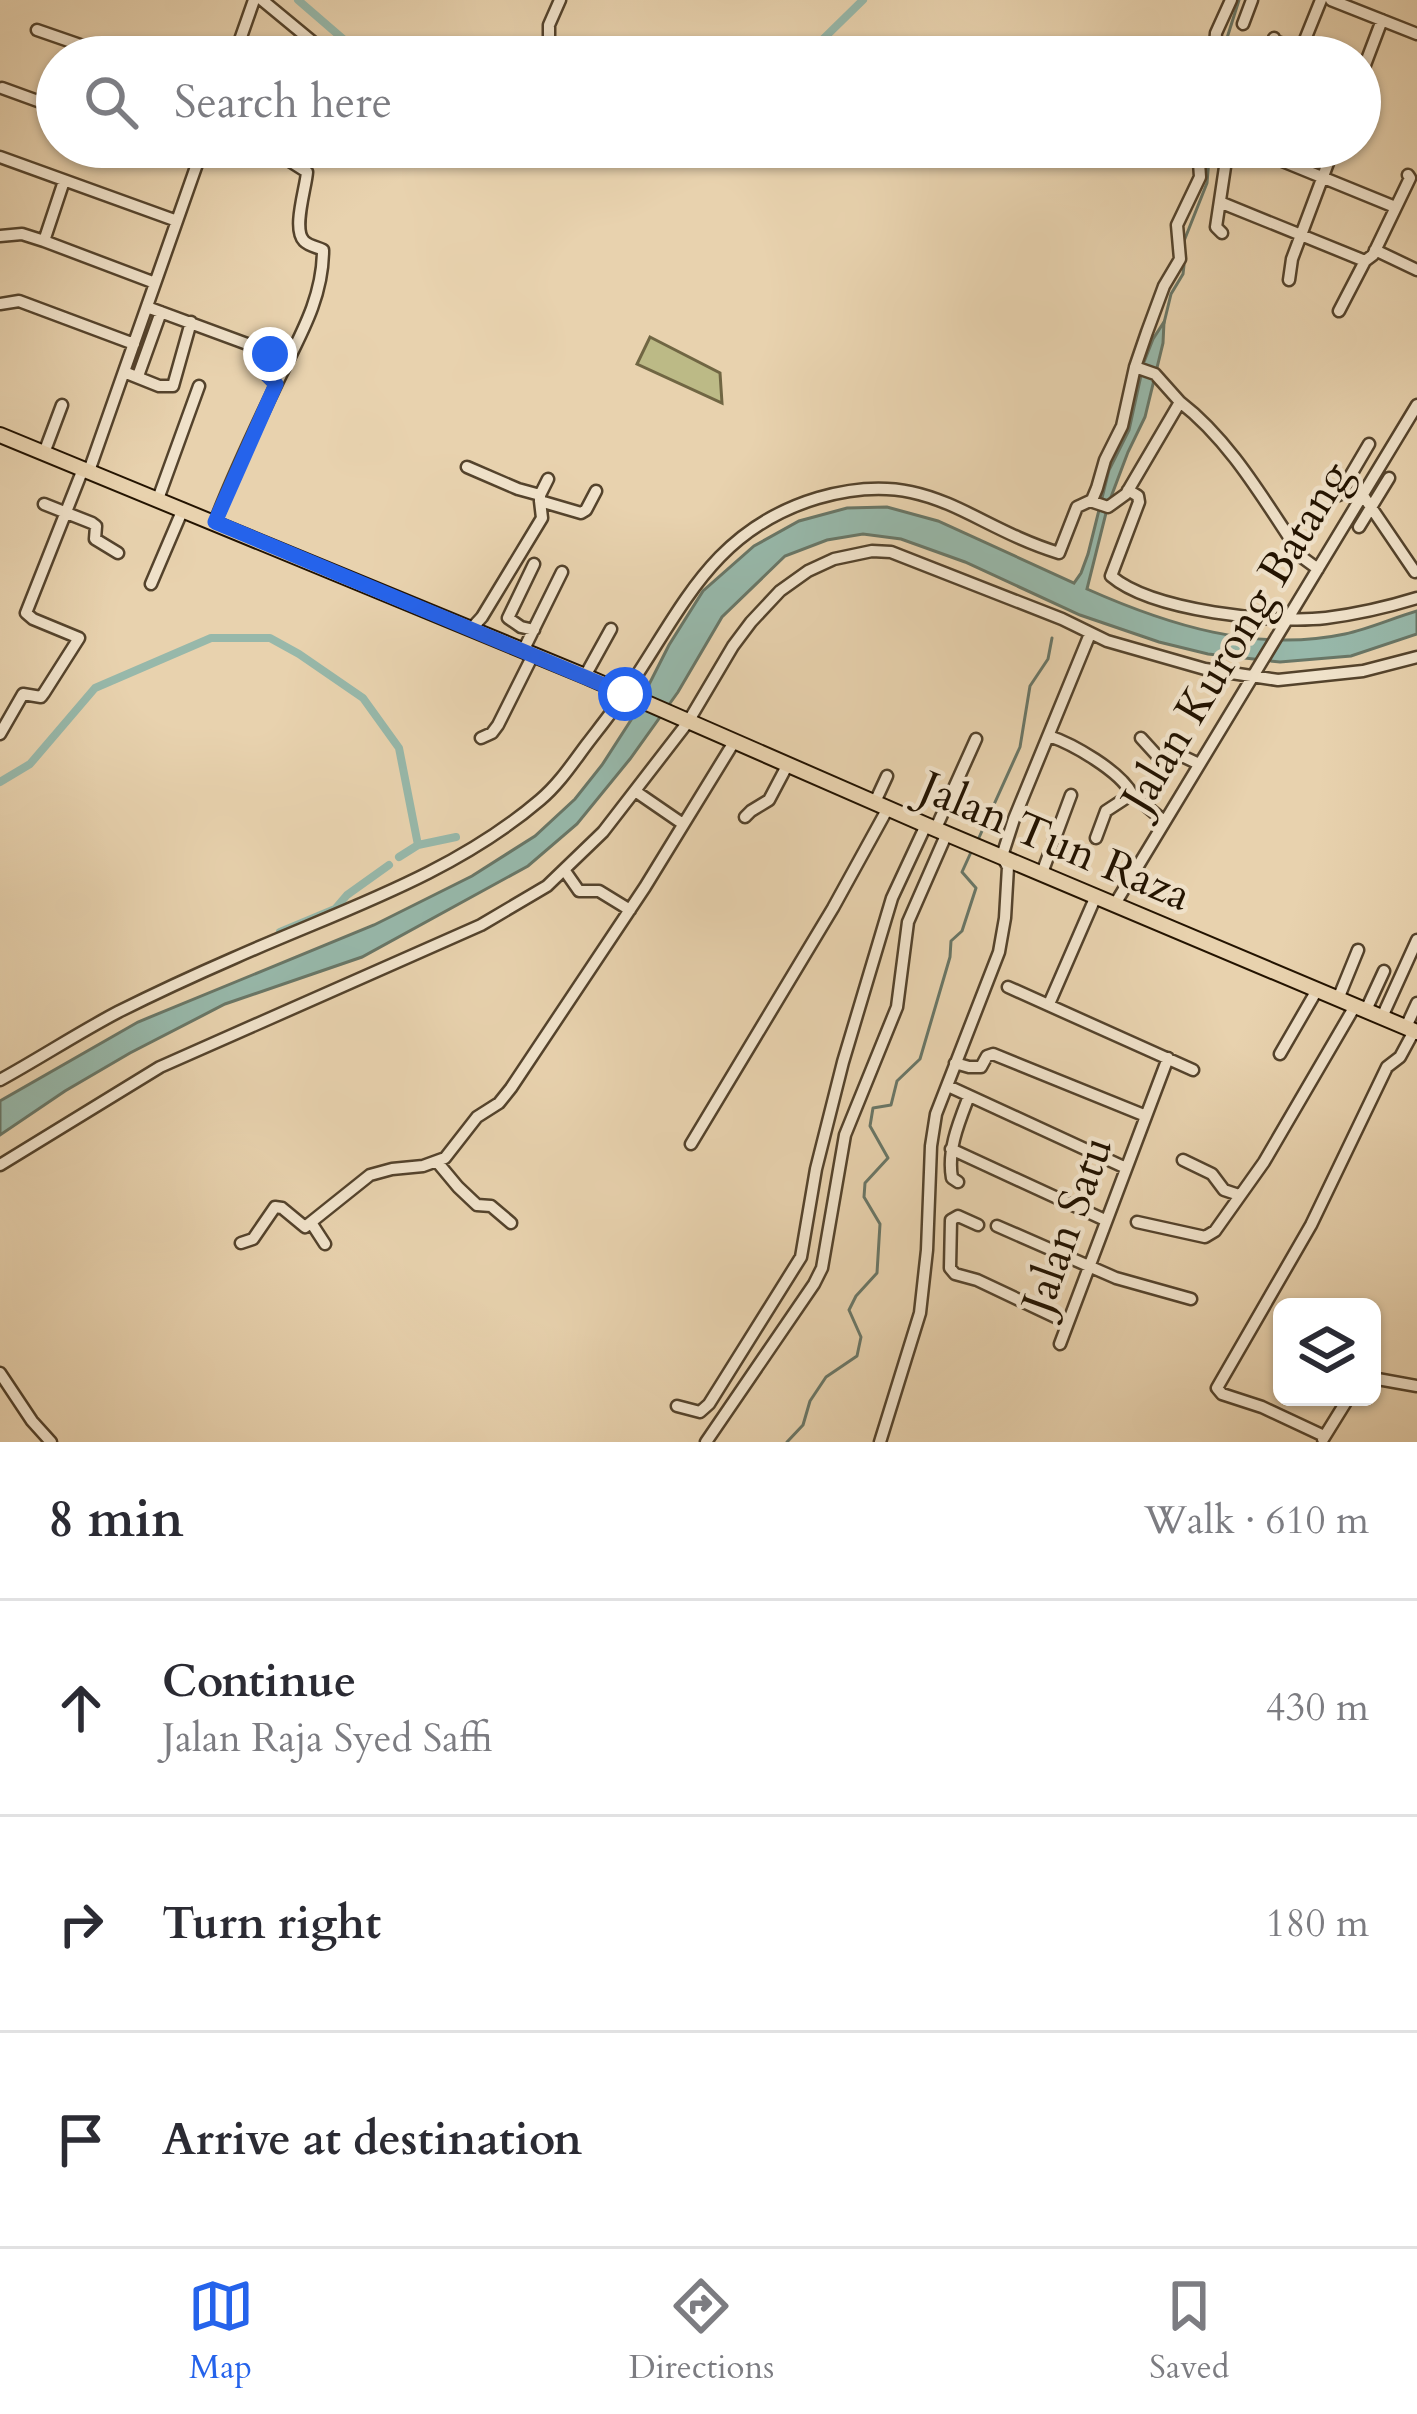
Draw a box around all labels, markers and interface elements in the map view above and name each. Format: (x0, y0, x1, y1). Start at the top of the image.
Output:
search box (36, 36, 1381, 168)
icon: search (78, 69, 144, 135)
text: Search here (174, 72, 392, 133)
route end (243, 327, 297, 381)
street label: Jalan Kurong Batang (1104, 449, 1366, 829)
route start (598, 667, 652, 721)
street label: Jalan Tun Raza (905, 755, 1200, 926)
street label: Jalan Satu (1005, 1128, 1128, 1327)
map controls (1273, 1298, 1381, 1406)
button: layers (1273, 1298, 1381, 1406)
text: 8 min (48, 1485, 184, 1555)
text: Walk · 610 m (1144, 1494, 1369, 1547)
text: Continue (162, 1651, 356, 1712)
icon: ahead (48, 1675, 114, 1741)
text: 430 m (1266, 1681, 1369, 1734)
text: Jalan Raja Syed Saffi (162, 1712, 493, 1765)
icon: right (48, 1891, 114, 1957)
text: Turn right (162, 1893, 381, 1954)
text: 180 m (1266, 1897, 1369, 1950)
icon: arrive (48, 2107, 114, 2173)
text: Arrive at destination (162, 2109, 582, 2170)
tab: Map (188, 2273, 254, 2390)
tab: Directions (629, 2273, 774, 2390)
tab: Saved (1149, 2273, 1229, 2390)

